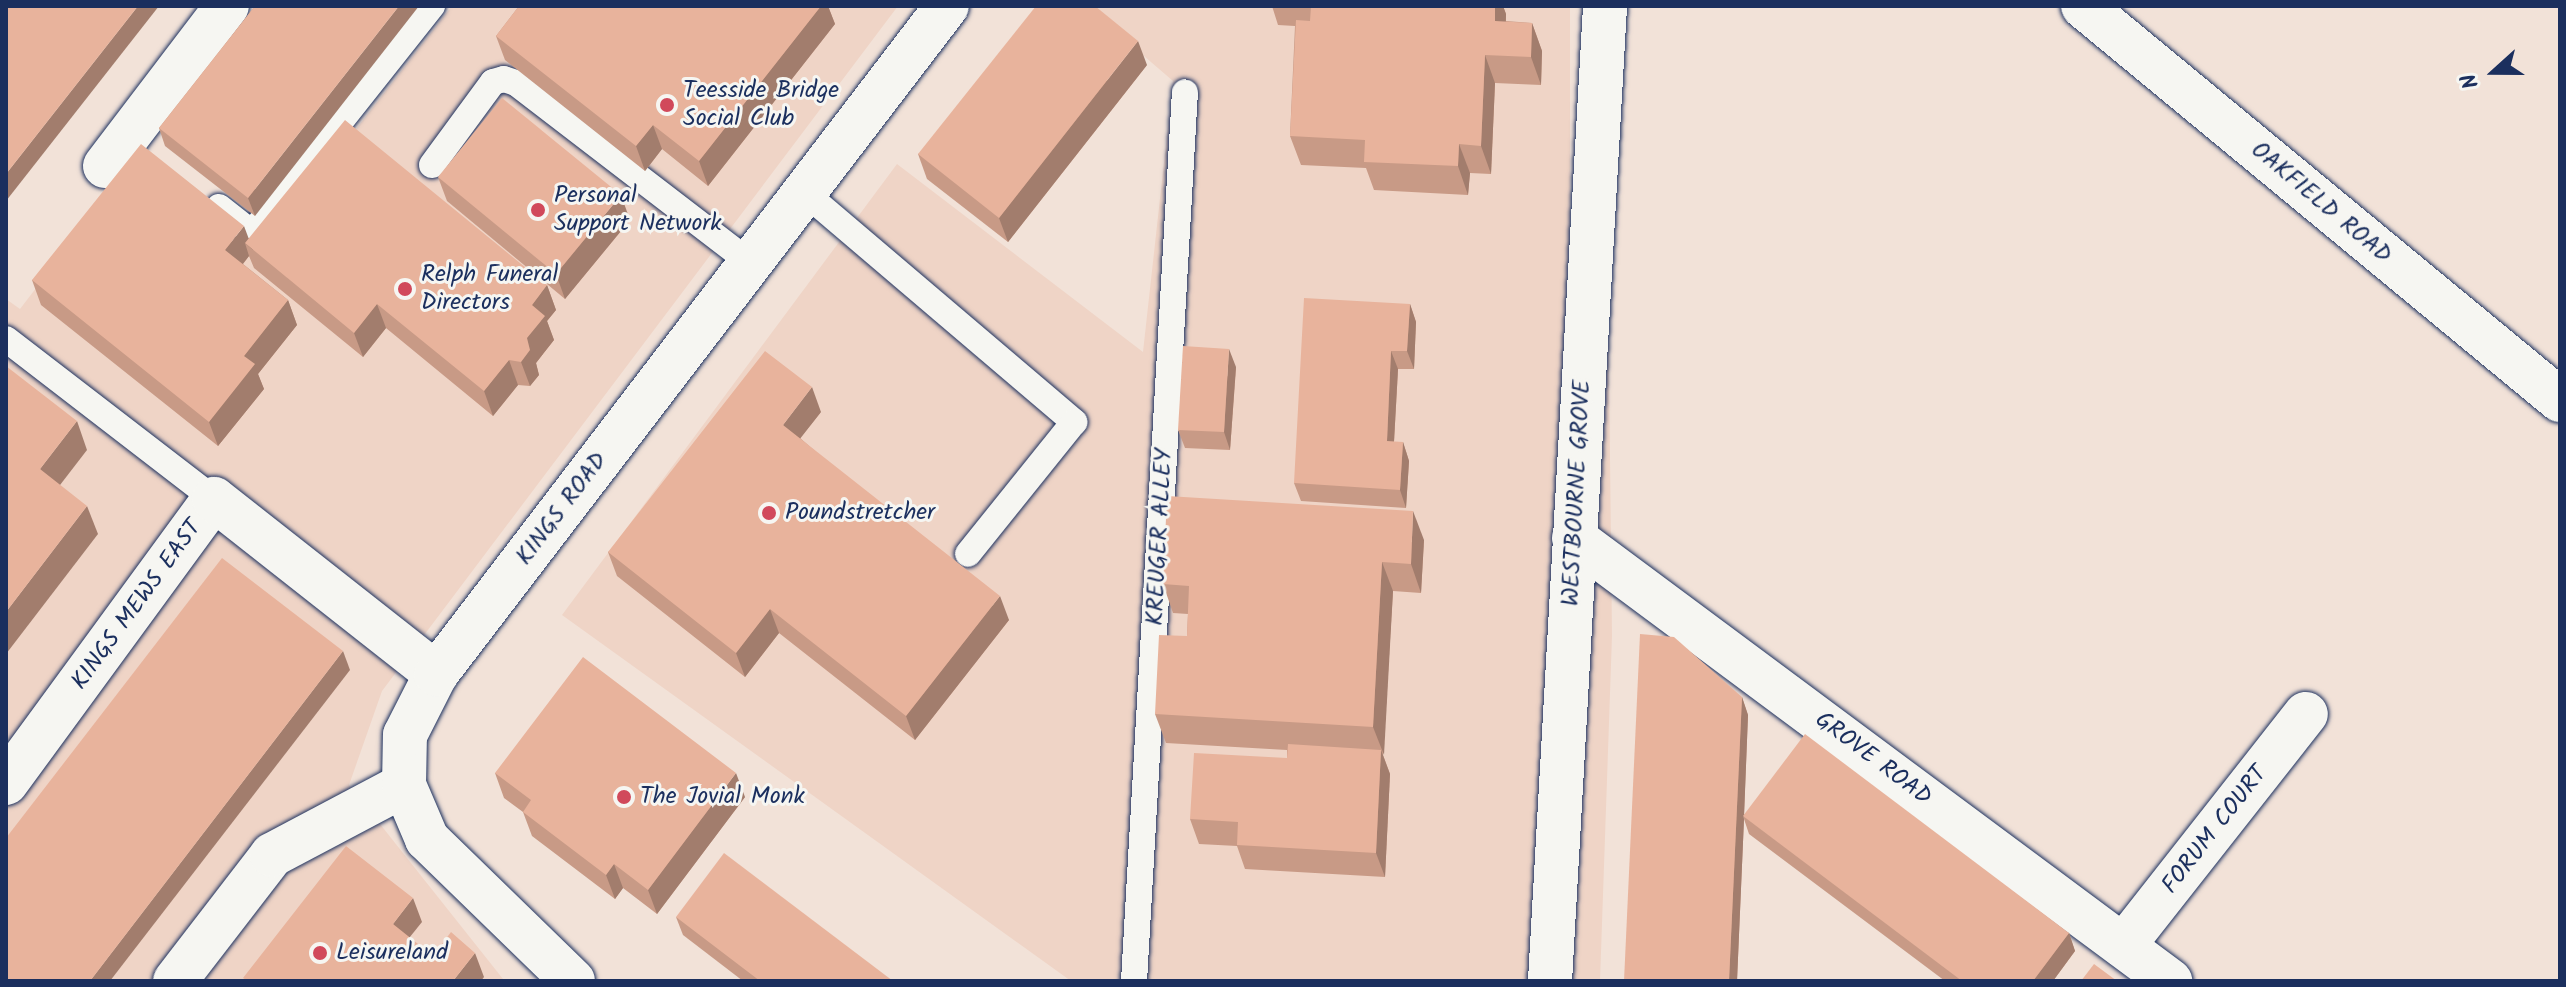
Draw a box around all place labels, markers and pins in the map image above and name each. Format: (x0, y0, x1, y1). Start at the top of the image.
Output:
place label: Teesside Bridge Social Club (683, 77, 839, 133)
marker: Teesside Bridge Social Club (658, 96, 676, 114)
place label: Personal Support Network (554, 182, 722, 238)
marker: Personal Support Network (529, 201, 547, 219)
place label: Relph Funeral Directors (421, 261, 558, 317)
marker: Relph Funeral Directors (396, 280, 414, 298)
place label: Poundstretcher (785, 499, 935, 527)
marker: Poundstretcher (760, 504, 778, 522)
place label: The Jovial Monk (640, 783, 805, 811)
marker: The Jovial Monk (615, 788, 633, 806)
place label: Leisureland (336, 939, 448, 967)
marker: Leisureland (311, 944, 329, 962)

